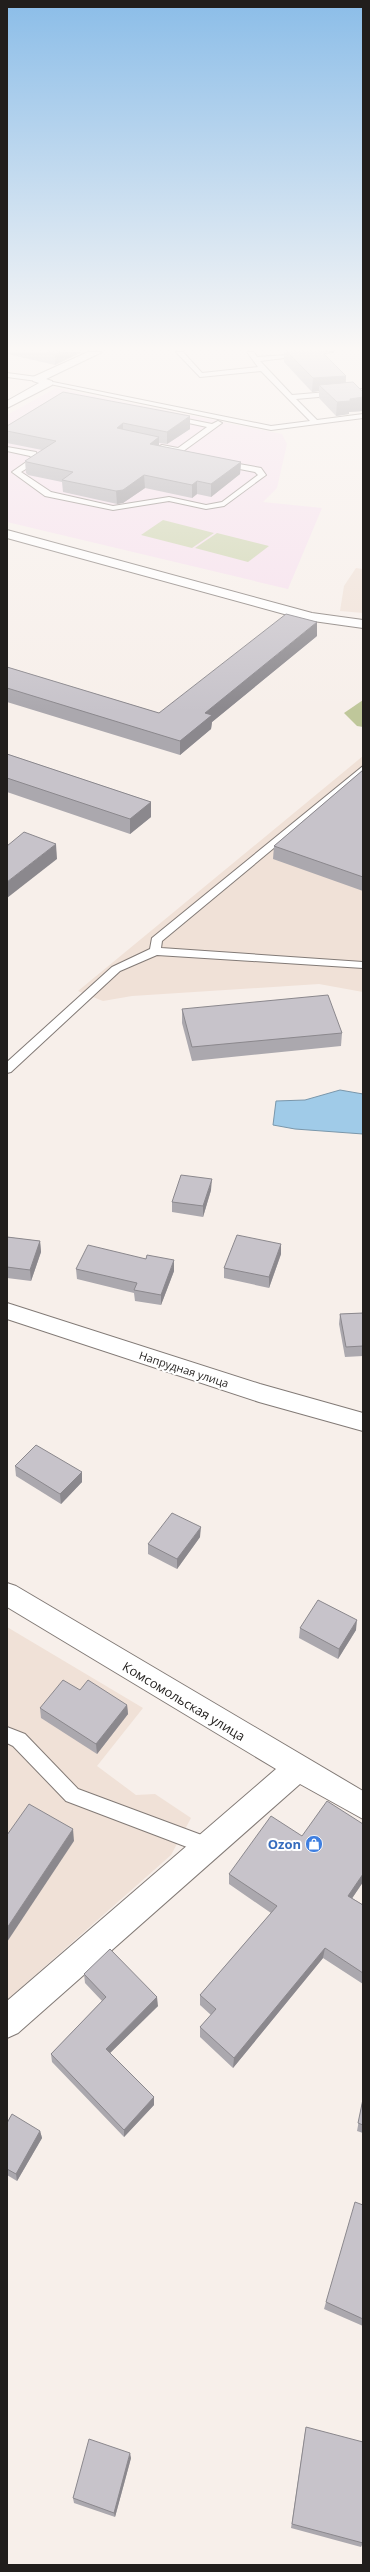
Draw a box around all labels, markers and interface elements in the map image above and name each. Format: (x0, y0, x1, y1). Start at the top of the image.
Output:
street label: Напрудная улица (137, 1347, 231, 1391)
street label: Комсомольская улица (119, 1657, 249, 1745)
shop icon: Ozon (304, 1834, 324, 1854)
place label: Ozon (268, 1835, 301, 1853)

